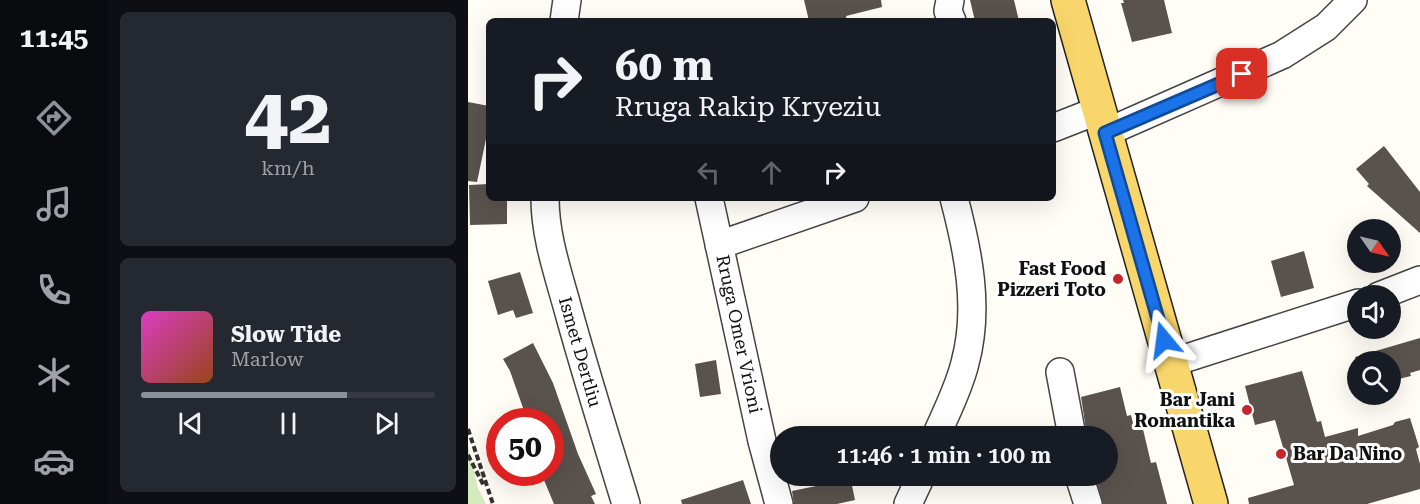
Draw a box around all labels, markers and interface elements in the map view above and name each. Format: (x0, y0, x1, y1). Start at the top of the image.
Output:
text: 11:45 (20, 22, 88, 54)
text: 60 m (615, 41, 713, 90)
icon: right (516, 42, 594, 120)
pin (1216, 48, 1267, 99)
icon: arrive (1225, 57, 1258, 90)
text: 42 (244, 71, 332, 162)
text: Rruga Rakip Kryeziu (615, 91, 881, 123)
icon: directions (33, 97, 75, 139)
text: km/h (261, 156, 315, 180)
icon: left (692, 156, 725, 189)
icon: ahead (755, 156, 788, 189)
icon: right (818, 156, 851, 189)
icon: music (33, 183, 75, 225)
north arrow (1347, 219, 1401, 273)
map controls (1347, 219, 1401, 405)
street label: Rruga Omer Vrioni (712, 253, 767, 415)
place label: Fast Food Pizzeri Toto (997, 258, 1106, 300)
icon: phone (33, 269, 75, 311)
marker: Fast Food Pizzeri Toto (1111, 272, 1125, 286)
button: sound (1347, 285, 1401, 339)
street label: Ismet Dertliu (555, 294, 606, 409)
position arrow (1132, 308, 1196, 372)
text: Slow Tide (231, 322, 341, 347)
text: Marlow (231, 347, 304, 371)
button: search (1347, 351, 1401, 405)
icon: climate (33, 354, 75, 396)
place label: Bar Jani Romantika (1134, 389, 1235, 431)
marker: Bar Jani Romantika (1240, 403, 1254, 417)
icon: previous (174, 407, 207, 440)
icon: pause (272, 407, 305, 440)
icon: next (370, 407, 403, 440)
speed limit sign: 50 (486, 408, 564, 486)
icon: car (33, 440, 75, 482)
text: 11:46 · 1 min · 100 m (837, 443, 1051, 468)
place label: Bar Da Nino (1293, 443, 1403, 464)
marker: Bar Da Nino (1274, 447, 1288, 461)

